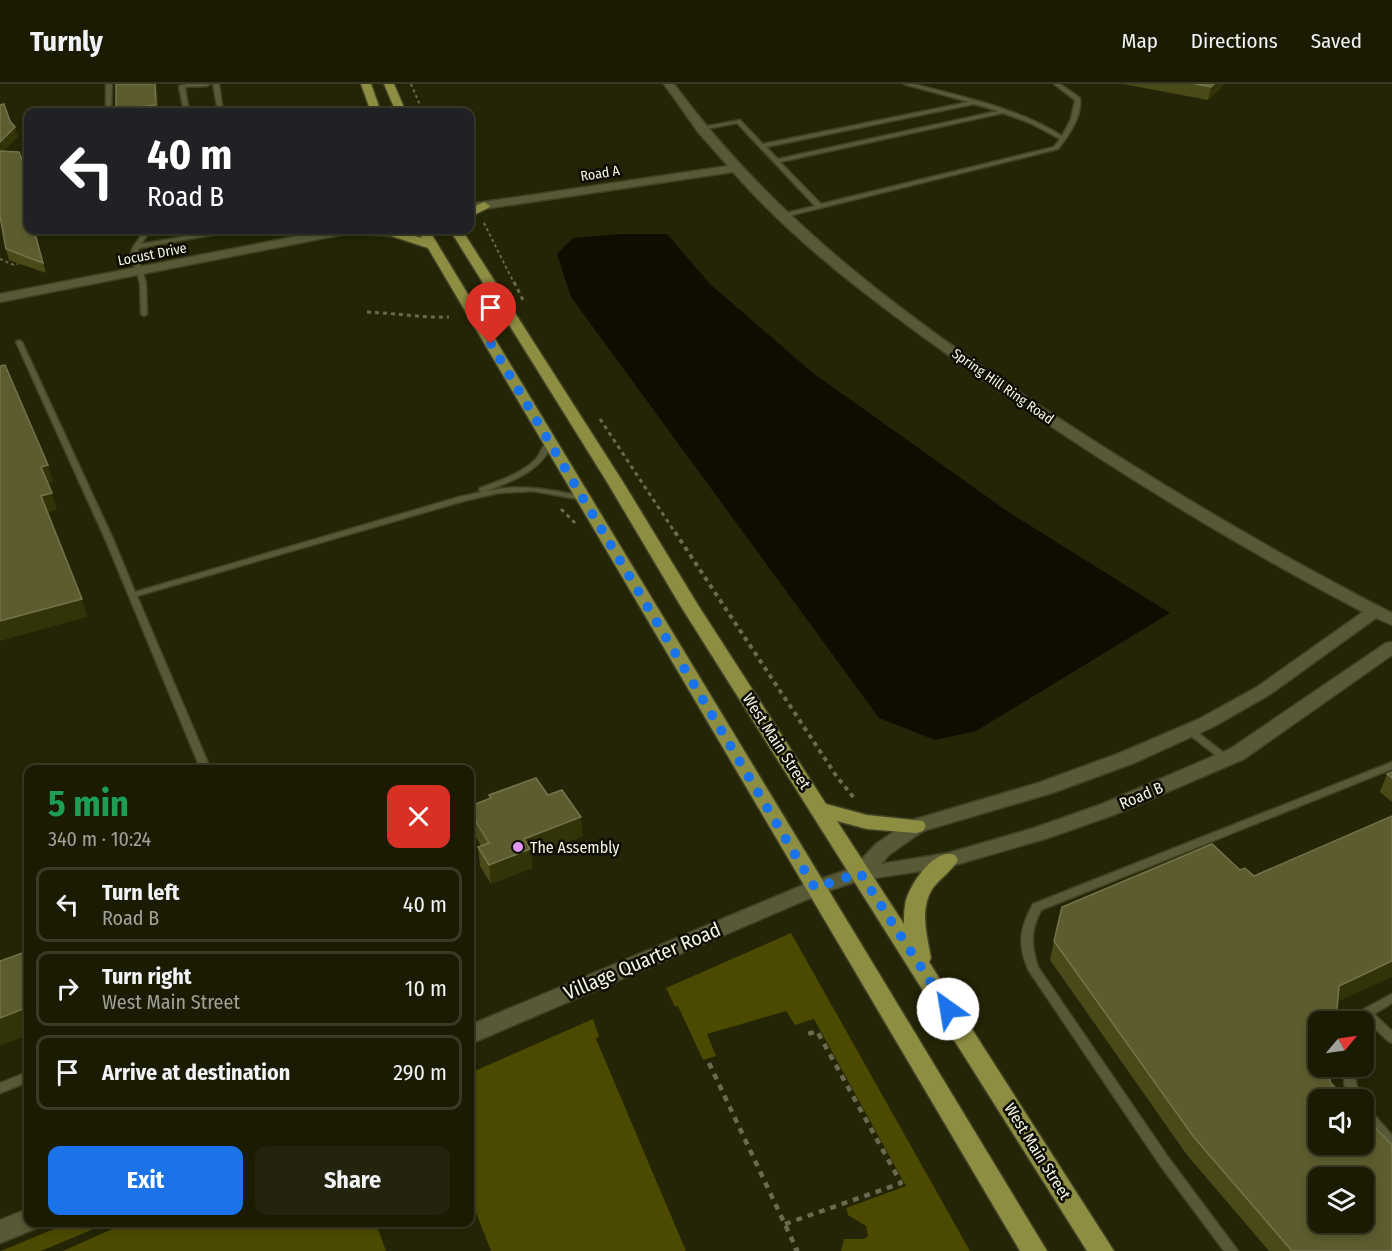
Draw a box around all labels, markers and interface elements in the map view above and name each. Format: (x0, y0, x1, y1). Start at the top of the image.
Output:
text: Turnly (30, 25, 103, 58)
text: Map (1121, 28, 1158, 54)
text: Directions (1191, 28, 1278, 54)
text: Saved (1311, 28, 1362, 54)
text: 40 m (147, 130, 232, 180)
icon: left (48, 132, 126, 210)
street label: Road A (579, 162, 622, 185)
text: Road B (147, 181, 224, 213)
street label: Locust Drive (116, 239, 188, 270)
pin (465, 282, 516, 344)
icon: arrive (474, 291, 507, 324)
street label: Spring Hill Ring Road (949, 345, 1057, 428)
street label: West Main Street (739, 690, 815, 793)
street label: Road B (1116, 778, 1166, 813)
text: 5 min (48, 782, 129, 826)
button: close (387, 785, 450, 848)
text: 340 m · 10:24 (48, 827, 151, 851)
place label: The Assembly (530, 838, 620, 857)
marker: The Assembly (511, 840, 525, 854)
text: Turn left (102, 879, 180, 906)
icon: left (51, 888, 84, 921)
text: 40 m (403, 891, 447, 918)
text: Road B (102, 906, 159, 930)
street label: Village Quarter Road (560, 917, 724, 1005)
text: Turn right (102, 963, 191, 990)
icon: right (51, 972, 84, 1005)
text: 10 m (405, 975, 447, 1002)
position arrow (916, 977, 980, 1041)
text: West Main Street (102, 990, 240, 1014)
north arrow (1308, 1011, 1374, 1077)
map controls (1308, 1011, 1374, 1233)
icon: arrive (51, 1056, 84, 1089)
text: Arrive at destination (102, 1059, 290, 1086)
text: 290 m (393, 1059, 447, 1086)
button: sound (1308, 1089, 1374, 1155)
street label: West Main Street (1000, 1099, 1075, 1204)
button: Exit (48, 1146, 243, 1215)
button: Share (255, 1146, 450, 1215)
button: layers (1308, 1167, 1374, 1233)

